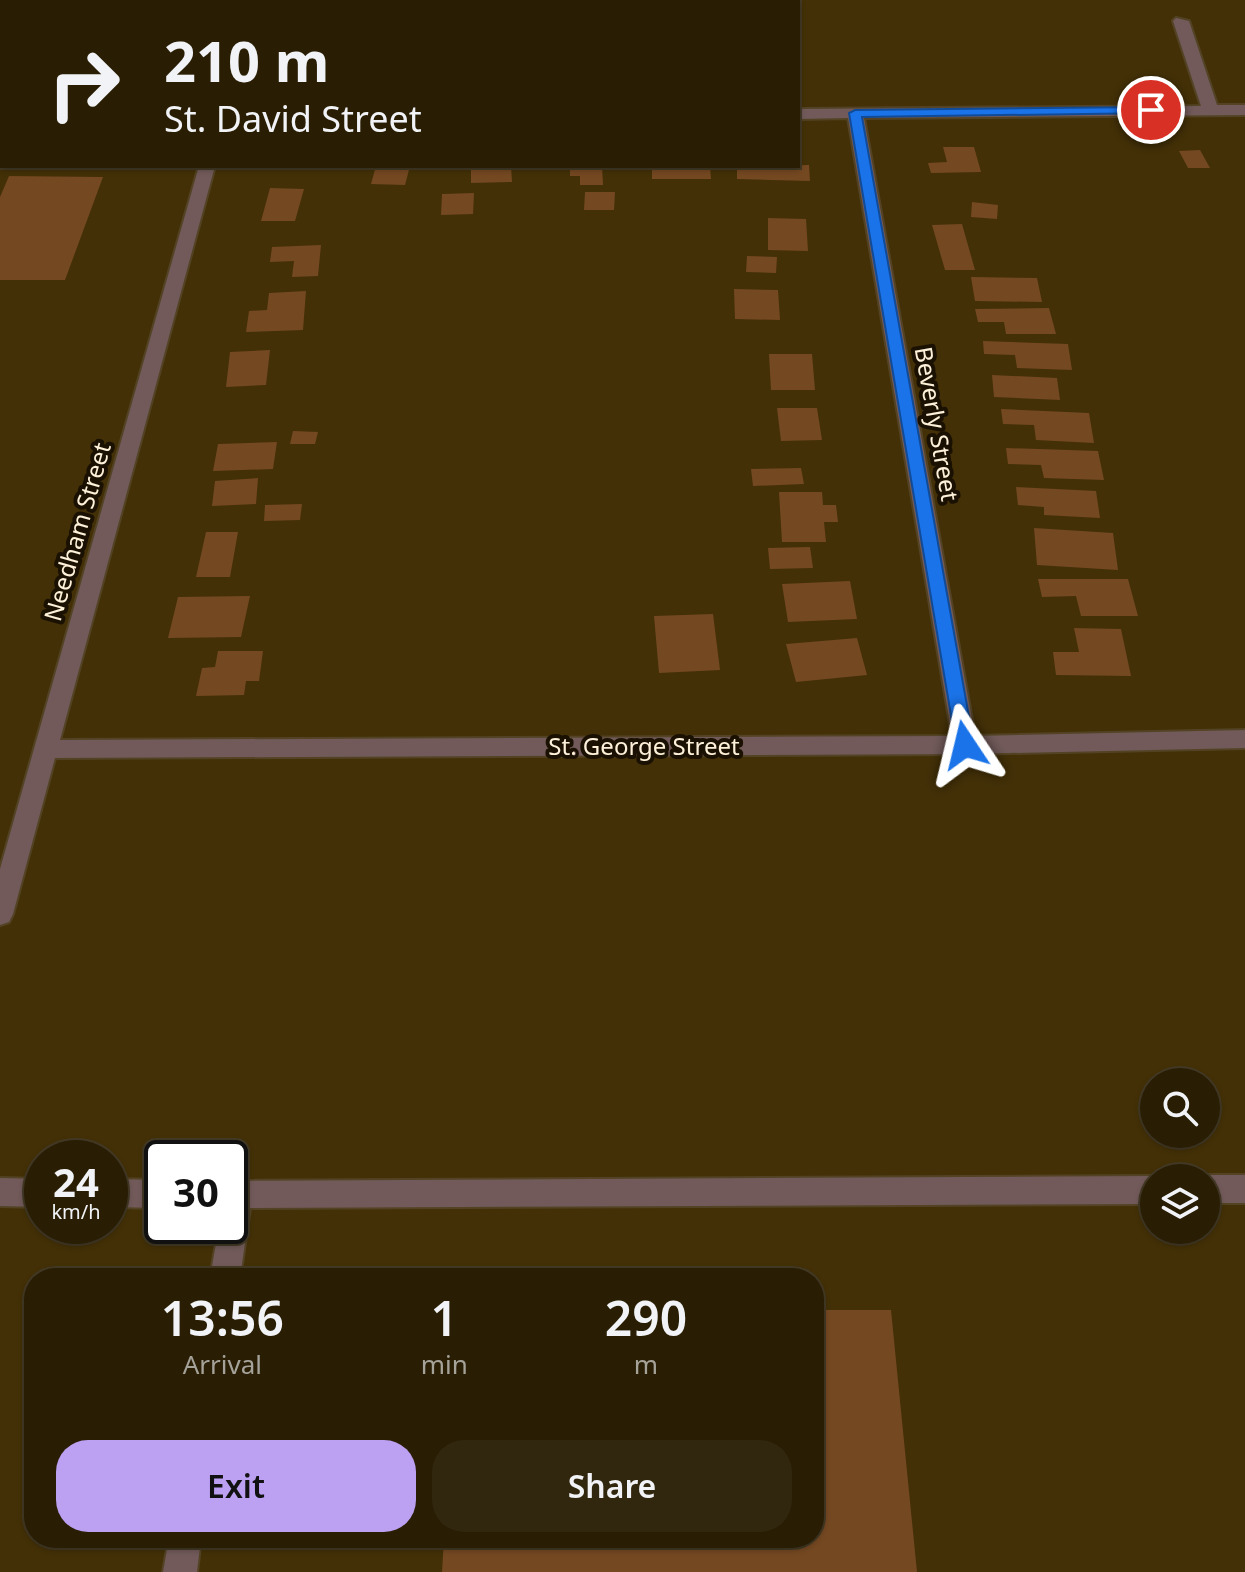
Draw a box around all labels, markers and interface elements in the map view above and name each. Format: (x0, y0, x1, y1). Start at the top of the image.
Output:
text: 210 m (164, 22, 329, 98)
icon: right (32, 32, 136, 136)
pin (1117, 76, 1185, 144)
icon: arrive (1129, 88, 1173, 132)
text: St. David Street (164, 94, 422, 143)
street label: Beverly Street (908, 344, 967, 504)
street label: Needham Street (35, 438, 118, 625)
position arrow (923, 703, 1007, 787)
street label: St. George Street (548, 729, 740, 762)
map controls (1140, 1068, 1220, 1244)
button: search (1140, 1068, 1220, 1148)
speed limit sign: 30 (144, 1140, 248, 1244)
text: 24 (53, 1154, 99, 1209)
button: layers (1140, 1164, 1220, 1244)
text: km/h (51, 1198, 101, 1225)
text: 13:56 (161, 1285, 284, 1350)
text: 1 (431, 1285, 458, 1350)
text: 290 (605, 1285, 687, 1350)
text: Arrival (183, 1346, 262, 1382)
text: min (421, 1346, 468, 1382)
text: m (634, 1346, 658, 1382)
button: Exit (56, 1440, 416, 1532)
button: Share (432, 1440, 792, 1532)

